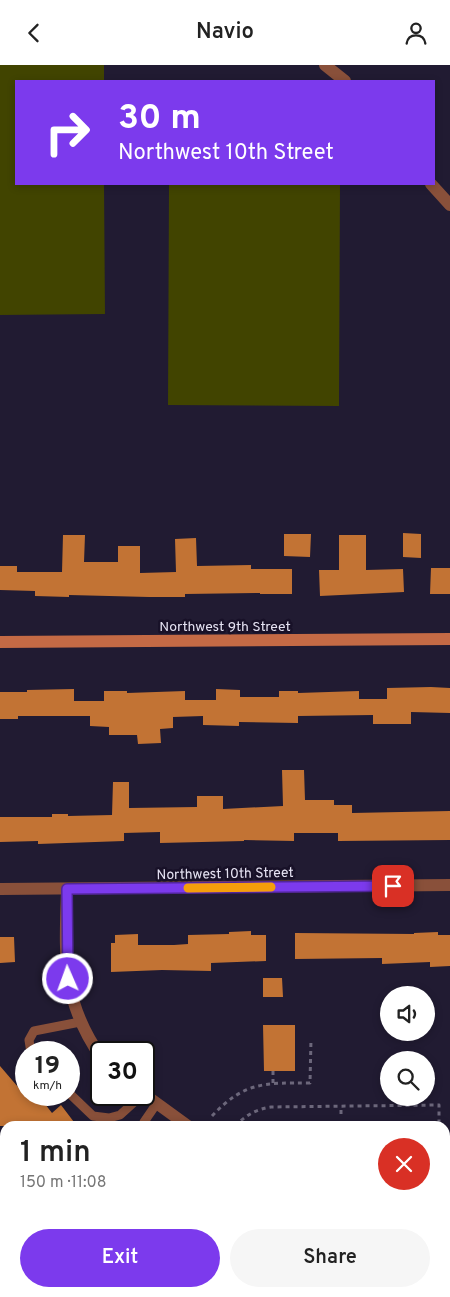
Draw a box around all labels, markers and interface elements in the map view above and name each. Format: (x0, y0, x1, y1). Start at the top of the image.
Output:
icon: back (20, 19, 48, 47)
text: Navio (196, 19, 254, 46)
icon: person (402, 19, 430, 47)
text: 30 m (118, 97, 201, 141)
icon: right (35, 100, 100, 165)
text: Northwest 10th Street (118, 140, 334, 167)
street label: Northwest 9th Street (159, 619, 291, 636)
street label: Northwest 10th Street (156, 865, 294, 884)
pin (372, 865, 414, 907)
icon: arrive (379, 872, 407, 900)
position arrow (41, 952, 93, 1004)
map controls (380, 986, 435, 1106)
button: sound (380, 986, 435, 1041)
speed limit sign: 30 (90, 1041, 155, 1106)
text: 19 (35, 1051, 60, 1083)
button: search (380, 1051, 435, 1106)
text: km/h (33, 1078, 62, 1094)
text: 1 min (20, 1135, 91, 1172)
button: close (378, 1138, 430, 1190)
text: 150 m · 11:08 (20, 1173, 107, 1193)
button: Exit (20, 1229, 220, 1287)
button: Share (230, 1229, 430, 1287)

